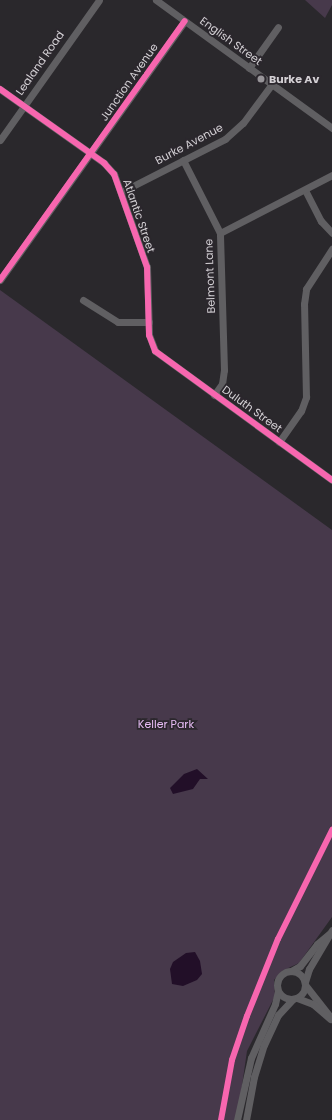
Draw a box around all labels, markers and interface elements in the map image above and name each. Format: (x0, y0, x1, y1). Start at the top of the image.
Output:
street label: English Street (197, 14, 265, 68)
street label: Lealand Road (13, 28, 67, 98)
street label: Junction Avenue (97, 41, 161, 123)
place label: Burke Av (269, 72, 319, 86)
marker: Burke Av (256, 74, 266, 84)
street label: Burke Avenue (153, 121, 225, 167)
street label: Atlantic Street (120, 177, 158, 255)
street label: Belmont Lane (202, 238, 218, 314)
street label: Duluth Street (220, 383, 284, 435)
park label: Keller Park (138, 717, 194, 731)

